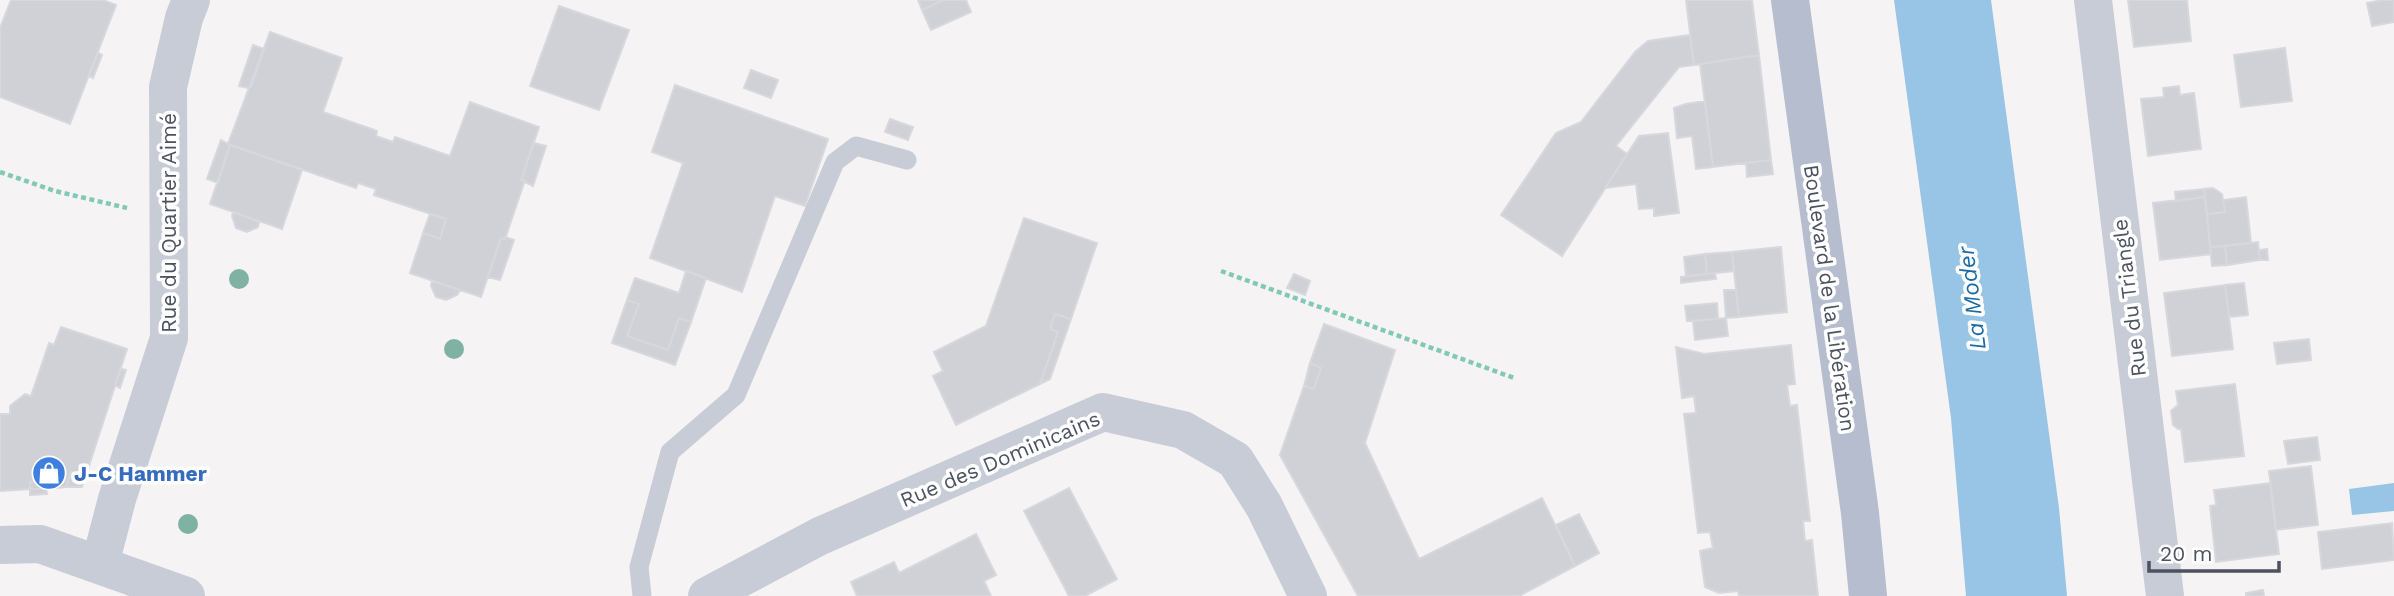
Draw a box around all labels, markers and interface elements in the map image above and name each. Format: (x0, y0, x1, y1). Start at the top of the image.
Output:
street label: Rue du Quartier Aimé (156, 113, 181, 333)
street label: Boulevard de la Libération (1799, 163, 1861, 433)
street label: Rue du Triangle (2107, 218, 2151, 378)
water label: La Moder (1952, 244, 1992, 351)
street label: Rue des Dominicains (896, 406, 1104, 512)
shop icon: J-C Hammer (30, 454, 68, 492)
place label: J-C Hammer (74, 461, 207, 486)
scale bar (2149, 530, 2278, 574)
text: 20 m (2160, 541, 2212, 566)

